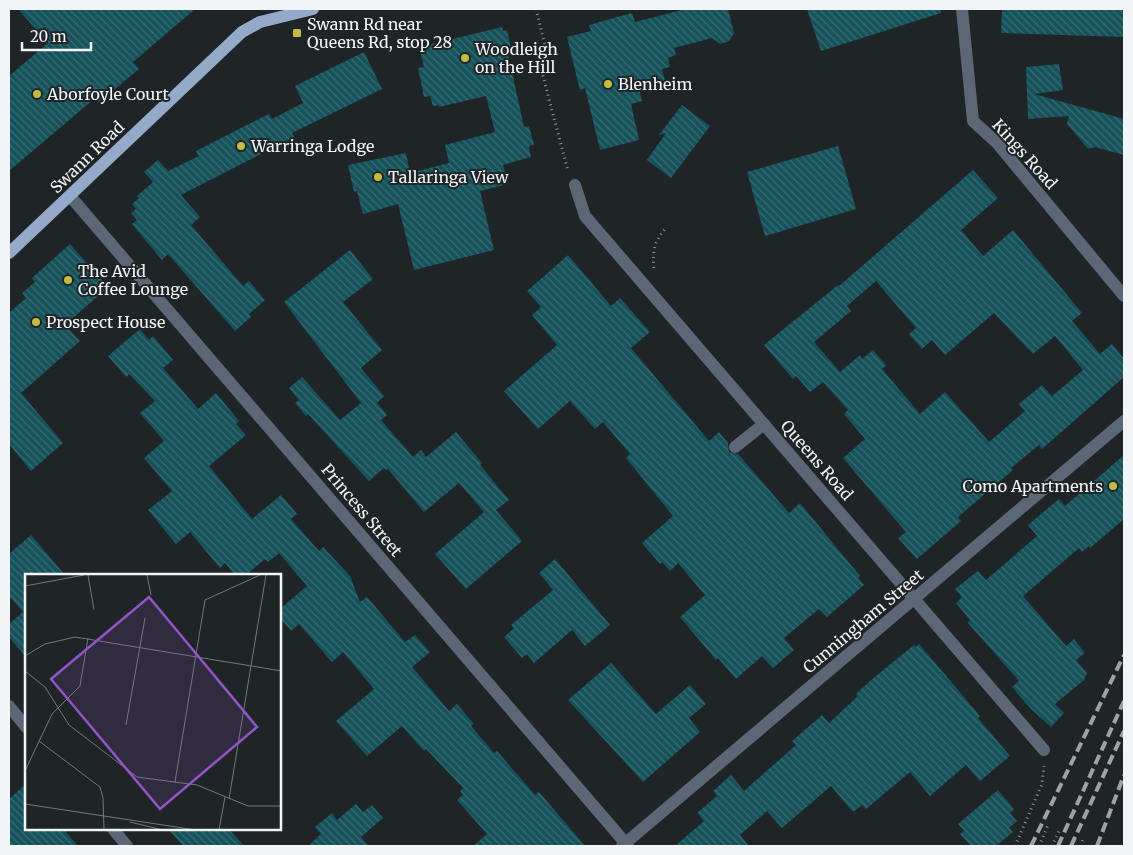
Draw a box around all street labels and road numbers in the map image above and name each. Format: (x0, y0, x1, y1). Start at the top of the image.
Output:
street label: Kings Road (988, 115, 1062, 193)
street label: Swann Road (46, 117, 128, 197)
street label: Queens Road (777, 416, 858, 505)
street label: Princess Street (317, 460, 407, 561)
street label: Cunningham Street (799, 564, 928, 677)

